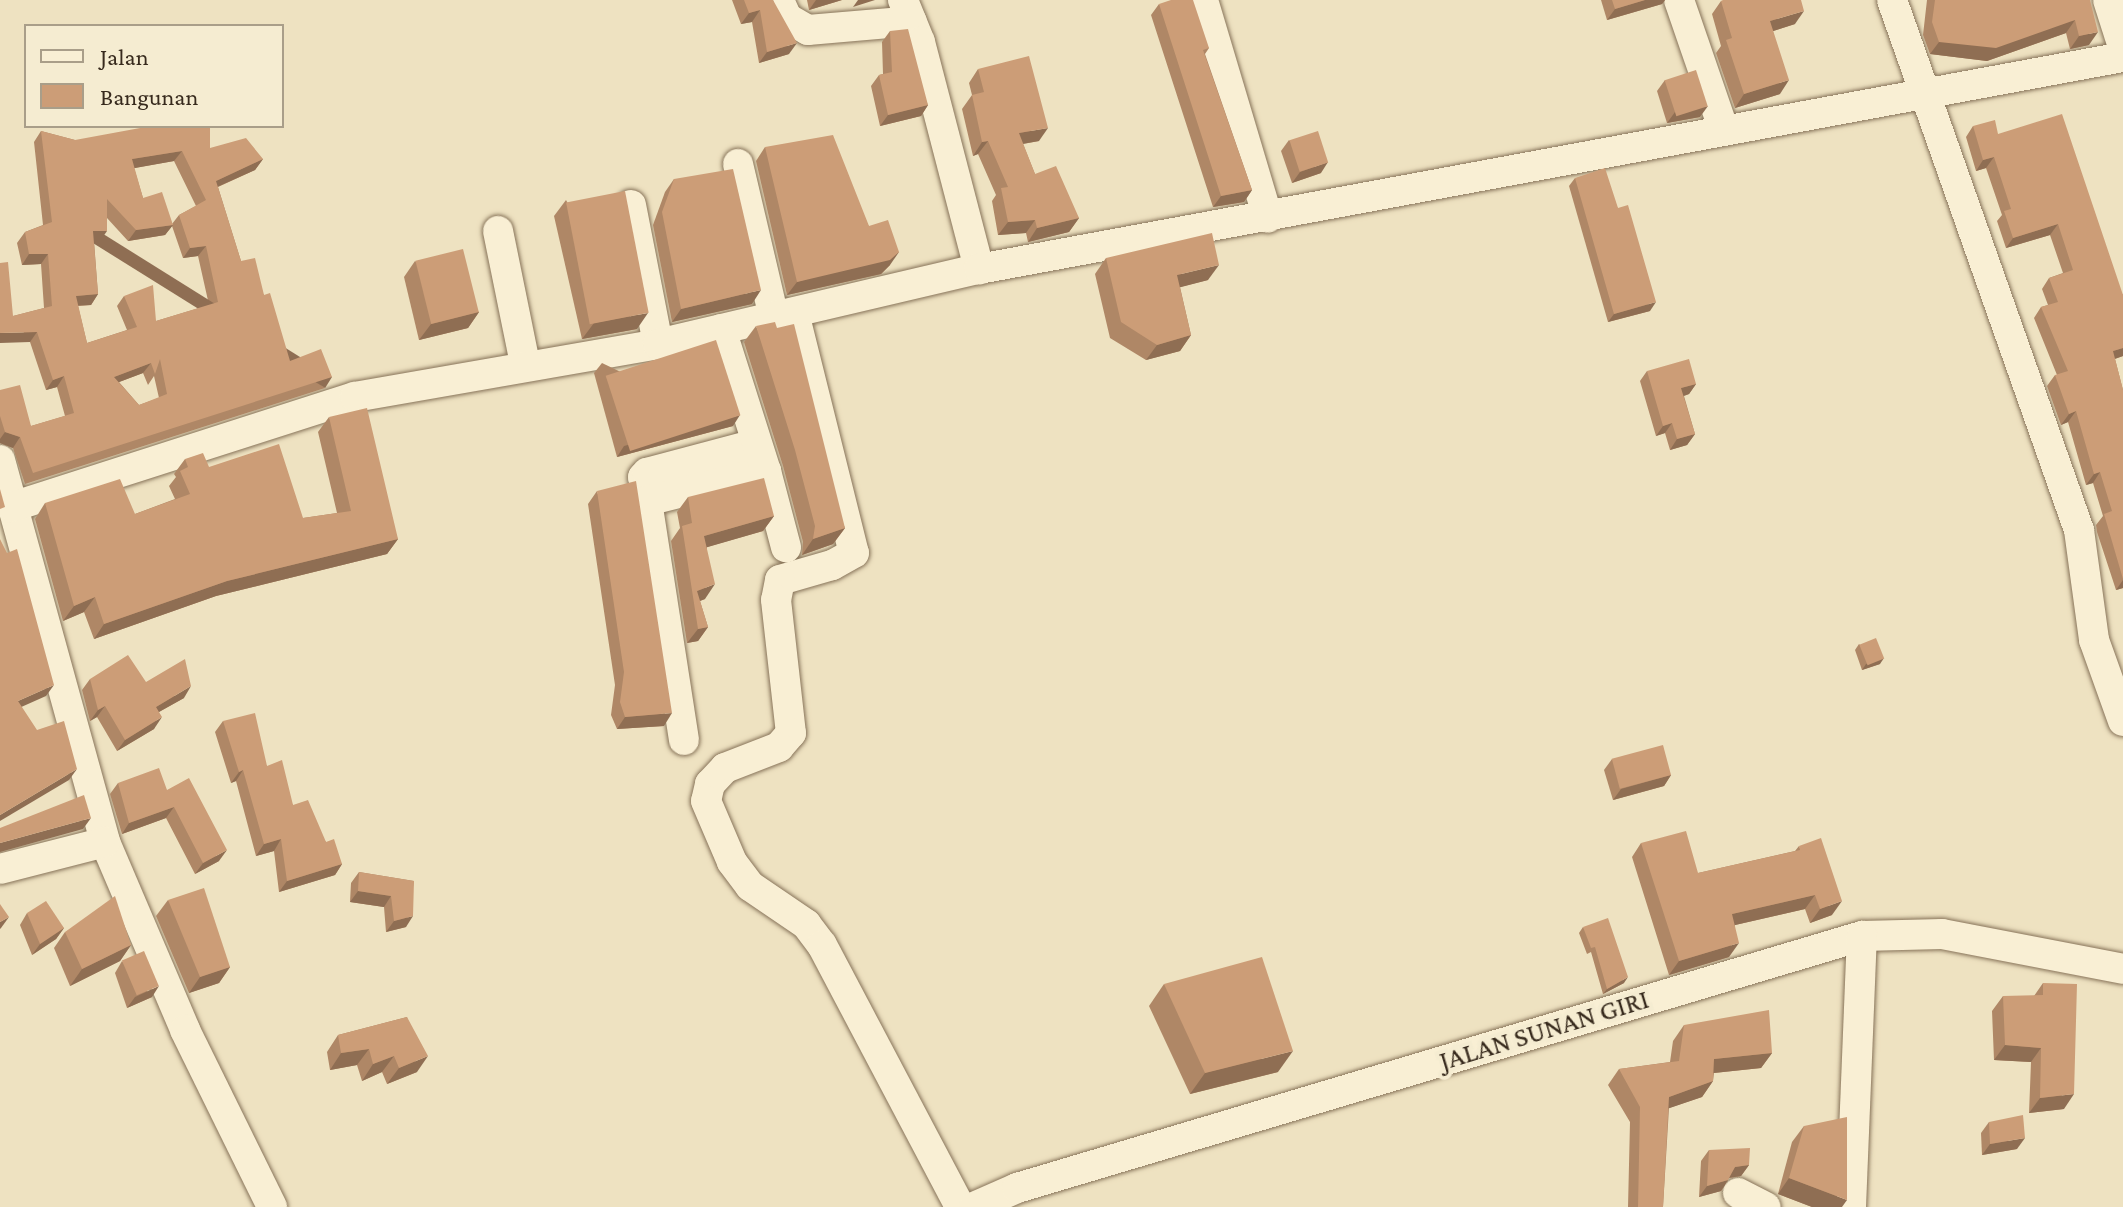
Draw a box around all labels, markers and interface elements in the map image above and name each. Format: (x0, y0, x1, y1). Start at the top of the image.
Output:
legend (24, 24, 284, 128)
text: Jalan (100, 43, 149, 70)
text: Bangunan (100, 83, 198, 110)
street label: JALAN SUNAN GIRI (1435, 982, 1653, 1078)

